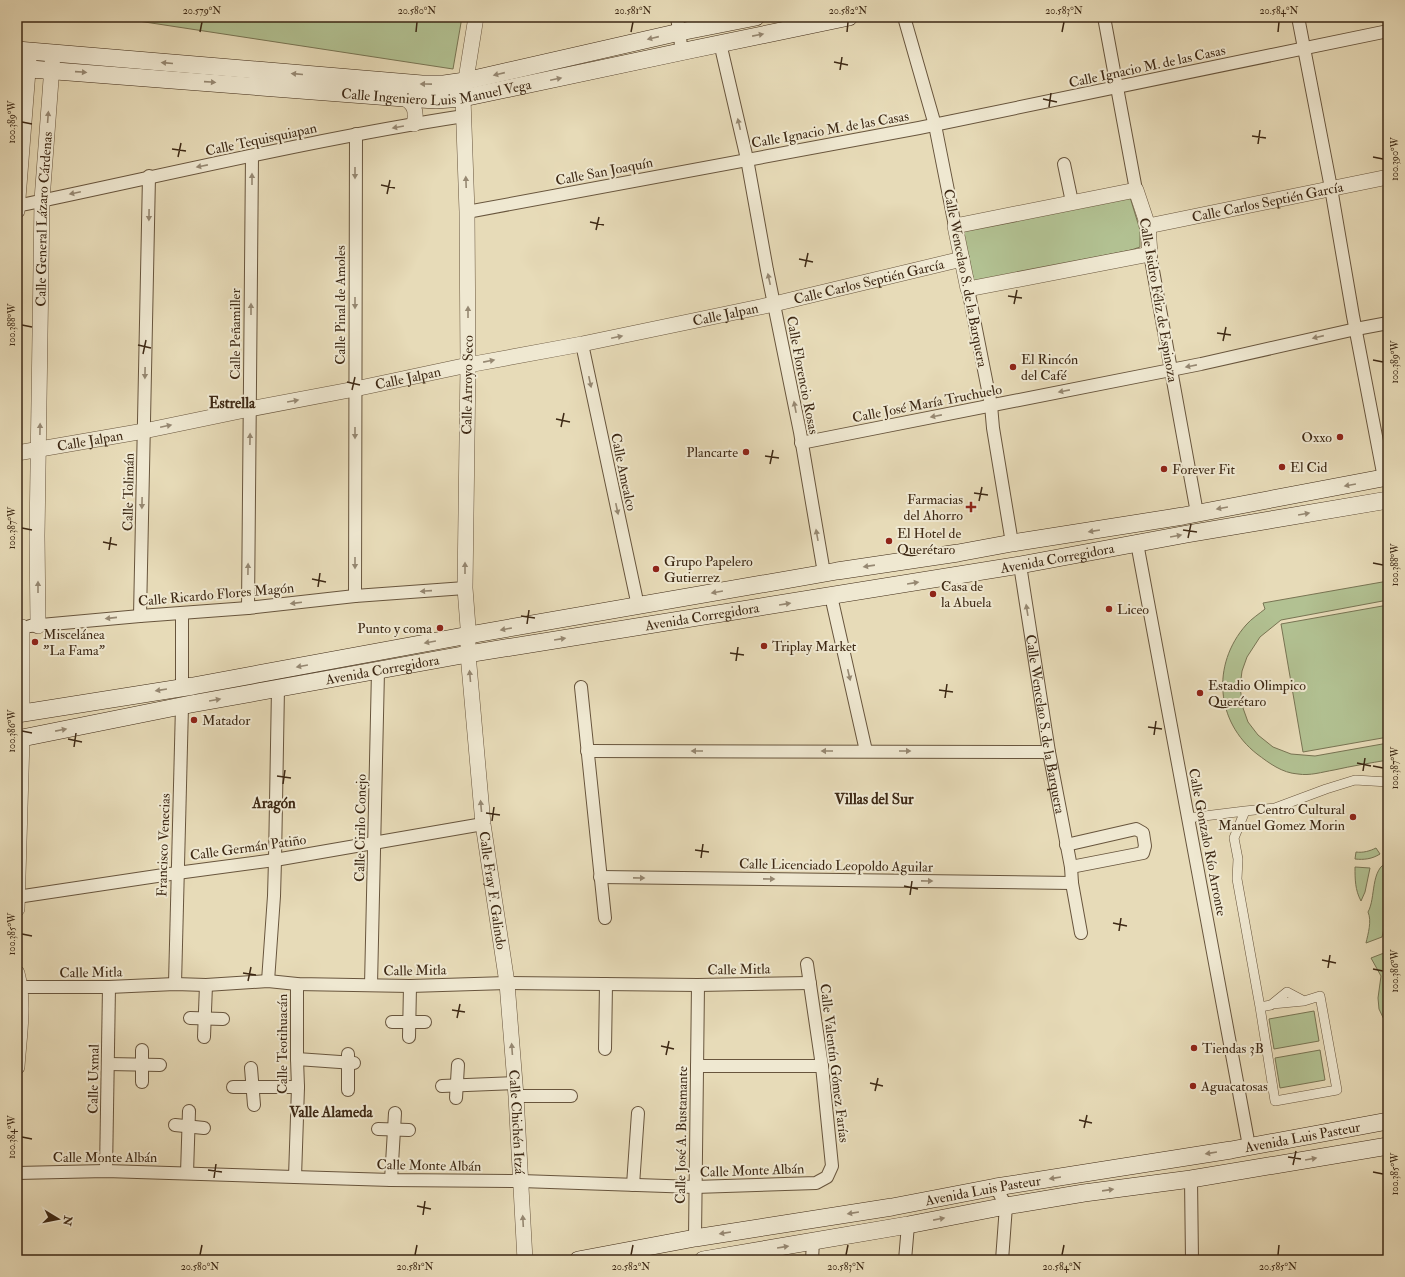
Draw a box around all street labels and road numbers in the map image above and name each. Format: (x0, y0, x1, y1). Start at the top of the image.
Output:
street label: Calle Ignacio M. de las Casas (1067, 42, 1227, 91)
street label: Calle Ingeniero Luis Manuel Vega (341, 76, 533, 109)
street label: Calle Ignacio M. de las Casas (750, 107, 910, 152)
street label: Calle Tequisquiapan (204, 119, 319, 161)
street label: Calle General Lázaro Cárdenas (32, 131, 56, 307)
street label: Calle San Joaquín (554, 154, 654, 189)
street label: Calle Carlos Septién García (1191, 178, 1345, 226)
street label: Calle Wencelao S. de la Barquera (940, 187, 991, 369)
street label: Calle Isidro Féliz de Espinoza (1135, 216, 1181, 384)
street label: Calle Pinal de Amoles (332, 245, 349, 365)
street label: Calle Carlos Septién García (792, 256, 946, 308)
street label: Calle Peñamiller (227, 288, 244, 380)
street label: Calle Jalpan (691, 299, 760, 330)
street label: Calle Florencio Rosas (783, 315, 822, 436)
street label: Calle Arroyo Seco (458, 335, 478, 435)
street label: Calle Jalpan (373, 363, 442, 394)
street label: Calle José María Truchuelo (851, 381, 1004, 426)
street label: Calle Jalpan (56, 427, 124, 455)
street label: Calle Amealco (607, 432, 640, 513)
street label: Calle Tolimán (119, 453, 138, 531)
street label: Avenida Corregidora (998, 540, 1116, 577)
street label: Calle Ricardo Flores Magón (137, 579, 295, 610)
street label: Avenida Corregidora (643, 599, 761, 634)
street label: Calle Wencelao S. de la Barquera (1022, 633, 1069, 815)
street label: Avenida Corregidora (323, 651, 441, 689)
street label: Calle Gonzalo Río Arronte (1185, 767, 1230, 918)
street label: Calle Cirilo Conejo (351, 774, 370, 882)
street label: Francisco Venecias (153, 793, 174, 897)
street label: Calle Fray F. Galindo (475, 830, 510, 951)
street label: Calle Germán Patiño (189, 831, 308, 864)
street label: Calle Licenciado Leopoldo Aguilar (739, 855, 934, 877)
street label: Calle Mitla (707, 960, 771, 979)
street label: Calle Mitla (383, 961, 447, 980)
street label: Calle Mitla (59, 963, 123, 982)
street label: Calle Valentín Gómez Farías (816, 983, 853, 1144)
street label: Calle Teotihuacán (274, 994, 291, 1094)
street label: Calle Uxmal (84, 1044, 103, 1114)
street label: Calle José A. Bustamante (672, 1066, 691, 1204)
street label: Calle Chichén Itzá (505, 1069, 528, 1175)
street label: Avenida Luis Pasteur (1243, 1118, 1362, 1156)
street label: Calle Monte Albán (53, 1149, 157, 1166)
street label: Calle Monte Albán (377, 1156, 481, 1175)
street label: Calle Monte Albán (699, 1160, 805, 1181)
street label: Avenida Luis Pasteur (923, 1172, 1043, 1210)

